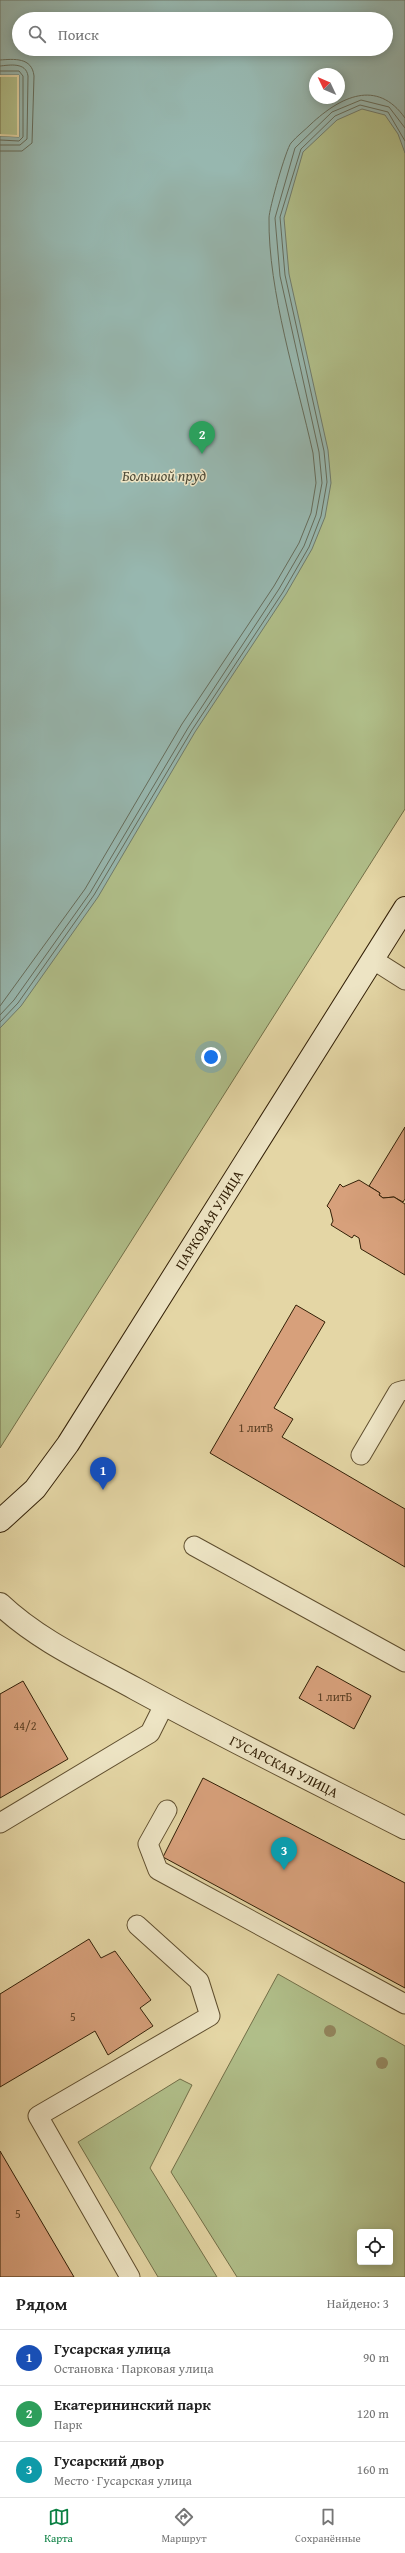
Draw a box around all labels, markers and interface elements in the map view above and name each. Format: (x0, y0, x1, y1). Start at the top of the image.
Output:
search box (12, 12, 393, 56)
icon: search (26, 23, 48, 45)
text: Поиск (58, 24, 99, 45)
north arrow (309, 68, 345, 104)
pin: 2 (189, 421, 215, 454)
water label: Большой пруд (122, 465, 207, 486)
your location (201, 1047, 221, 1067)
street label: ПАРКОВАЯ УЛИЦА (170, 1166, 248, 1274)
house number: 1 литВ (239, 1419, 274, 1436)
pin: 1 (90, 1457, 116, 1490)
house number: 1 литБ (318, 1688, 353, 1705)
house number: 44/2 (14, 1717, 37, 1734)
street label: ГУСАРСКАЯ УЛИЦА (226, 1730, 342, 1803)
pin: 3 (271, 1837, 297, 1870)
house number: 5 (70, 2008, 76, 2025)
house number: 5 (15, 2205, 21, 2222)
map controls (357, 2229, 393, 2265)
button: locate (357, 2229, 393, 2265)
text: Рядом (16, 2291, 67, 2316)
text: Найдено: 3 (327, 2294, 389, 2313)
text: Гусарская улица (54, 2338, 171, 2359)
text: 1 (26, 2348, 32, 2367)
text: 90 m (363, 2348, 389, 2367)
text: Остановка · Парковая улица (54, 2359, 214, 2378)
text: Екатерининский парк (54, 2394, 211, 2415)
text: 2 (26, 2404, 32, 2423)
text: 120 m (357, 2404, 389, 2423)
text: Парк (54, 2415, 82, 2434)
text: Гусарский двор (54, 2450, 164, 2471)
text: 3 (26, 2460, 32, 2479)
text: 160 m (357, 2460, 389, 2479)
text: Место · Гусарская улица (54, 2471, 192, 2490)
tab: Карта (44, 2506, 73, 2546)
tab: Маршрут (161, 2506, 206, 2546)
tab: Сохранённые (295, 2506, 361, 2546)

